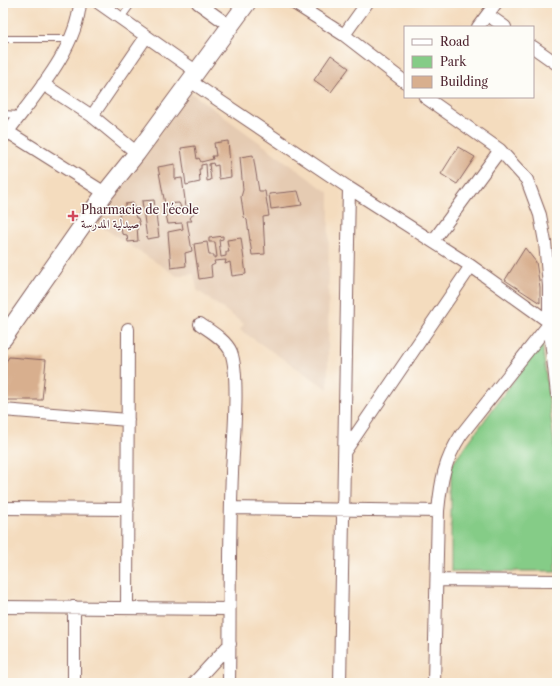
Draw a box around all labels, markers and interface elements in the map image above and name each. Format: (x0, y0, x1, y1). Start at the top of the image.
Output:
legend (404, 26, 534, 98)
text: Road (440, 34, 470, 49)
text: Park (440, 54, 467, 69)
text: Building (440, 74, 488, 89)
place label: Pharmacie de l'école صيدلية المدرسة (81, 202, 199, 231)
marker: Pharmacie de l'école صيدلية المدرسة (68, 211, 78, 221)

